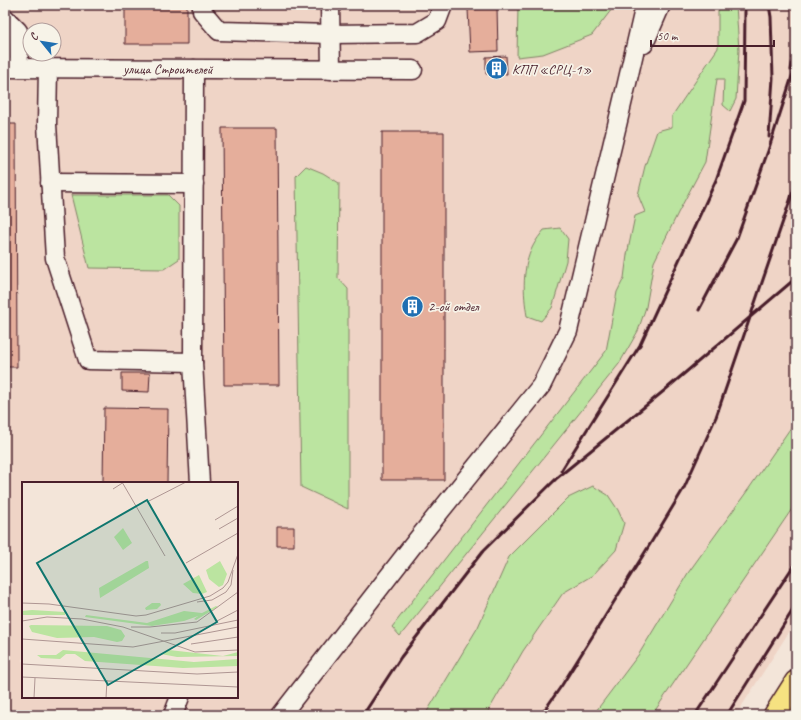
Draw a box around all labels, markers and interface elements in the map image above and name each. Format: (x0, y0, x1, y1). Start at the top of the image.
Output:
north arrow (22, 22, 62, 62)
scale bar (651, 22, 774, 48)
text: 50 m (657, 28, 679, 44)
text: С (26, 30, 42, 43)
building icon: КПП «СРЦ-1» (483, 56, 509, 82)
street label: улица Строителей (122, 61, 214, 78)
place label: КПП «СРЦ-1» (512, 61, 592, 78)
building icon: 2-ой отдел (400, 293, 426, 319)
place label: 2-ой отдел (428, 298, 480, 315)
inset map (22, 482, 238, 698)

